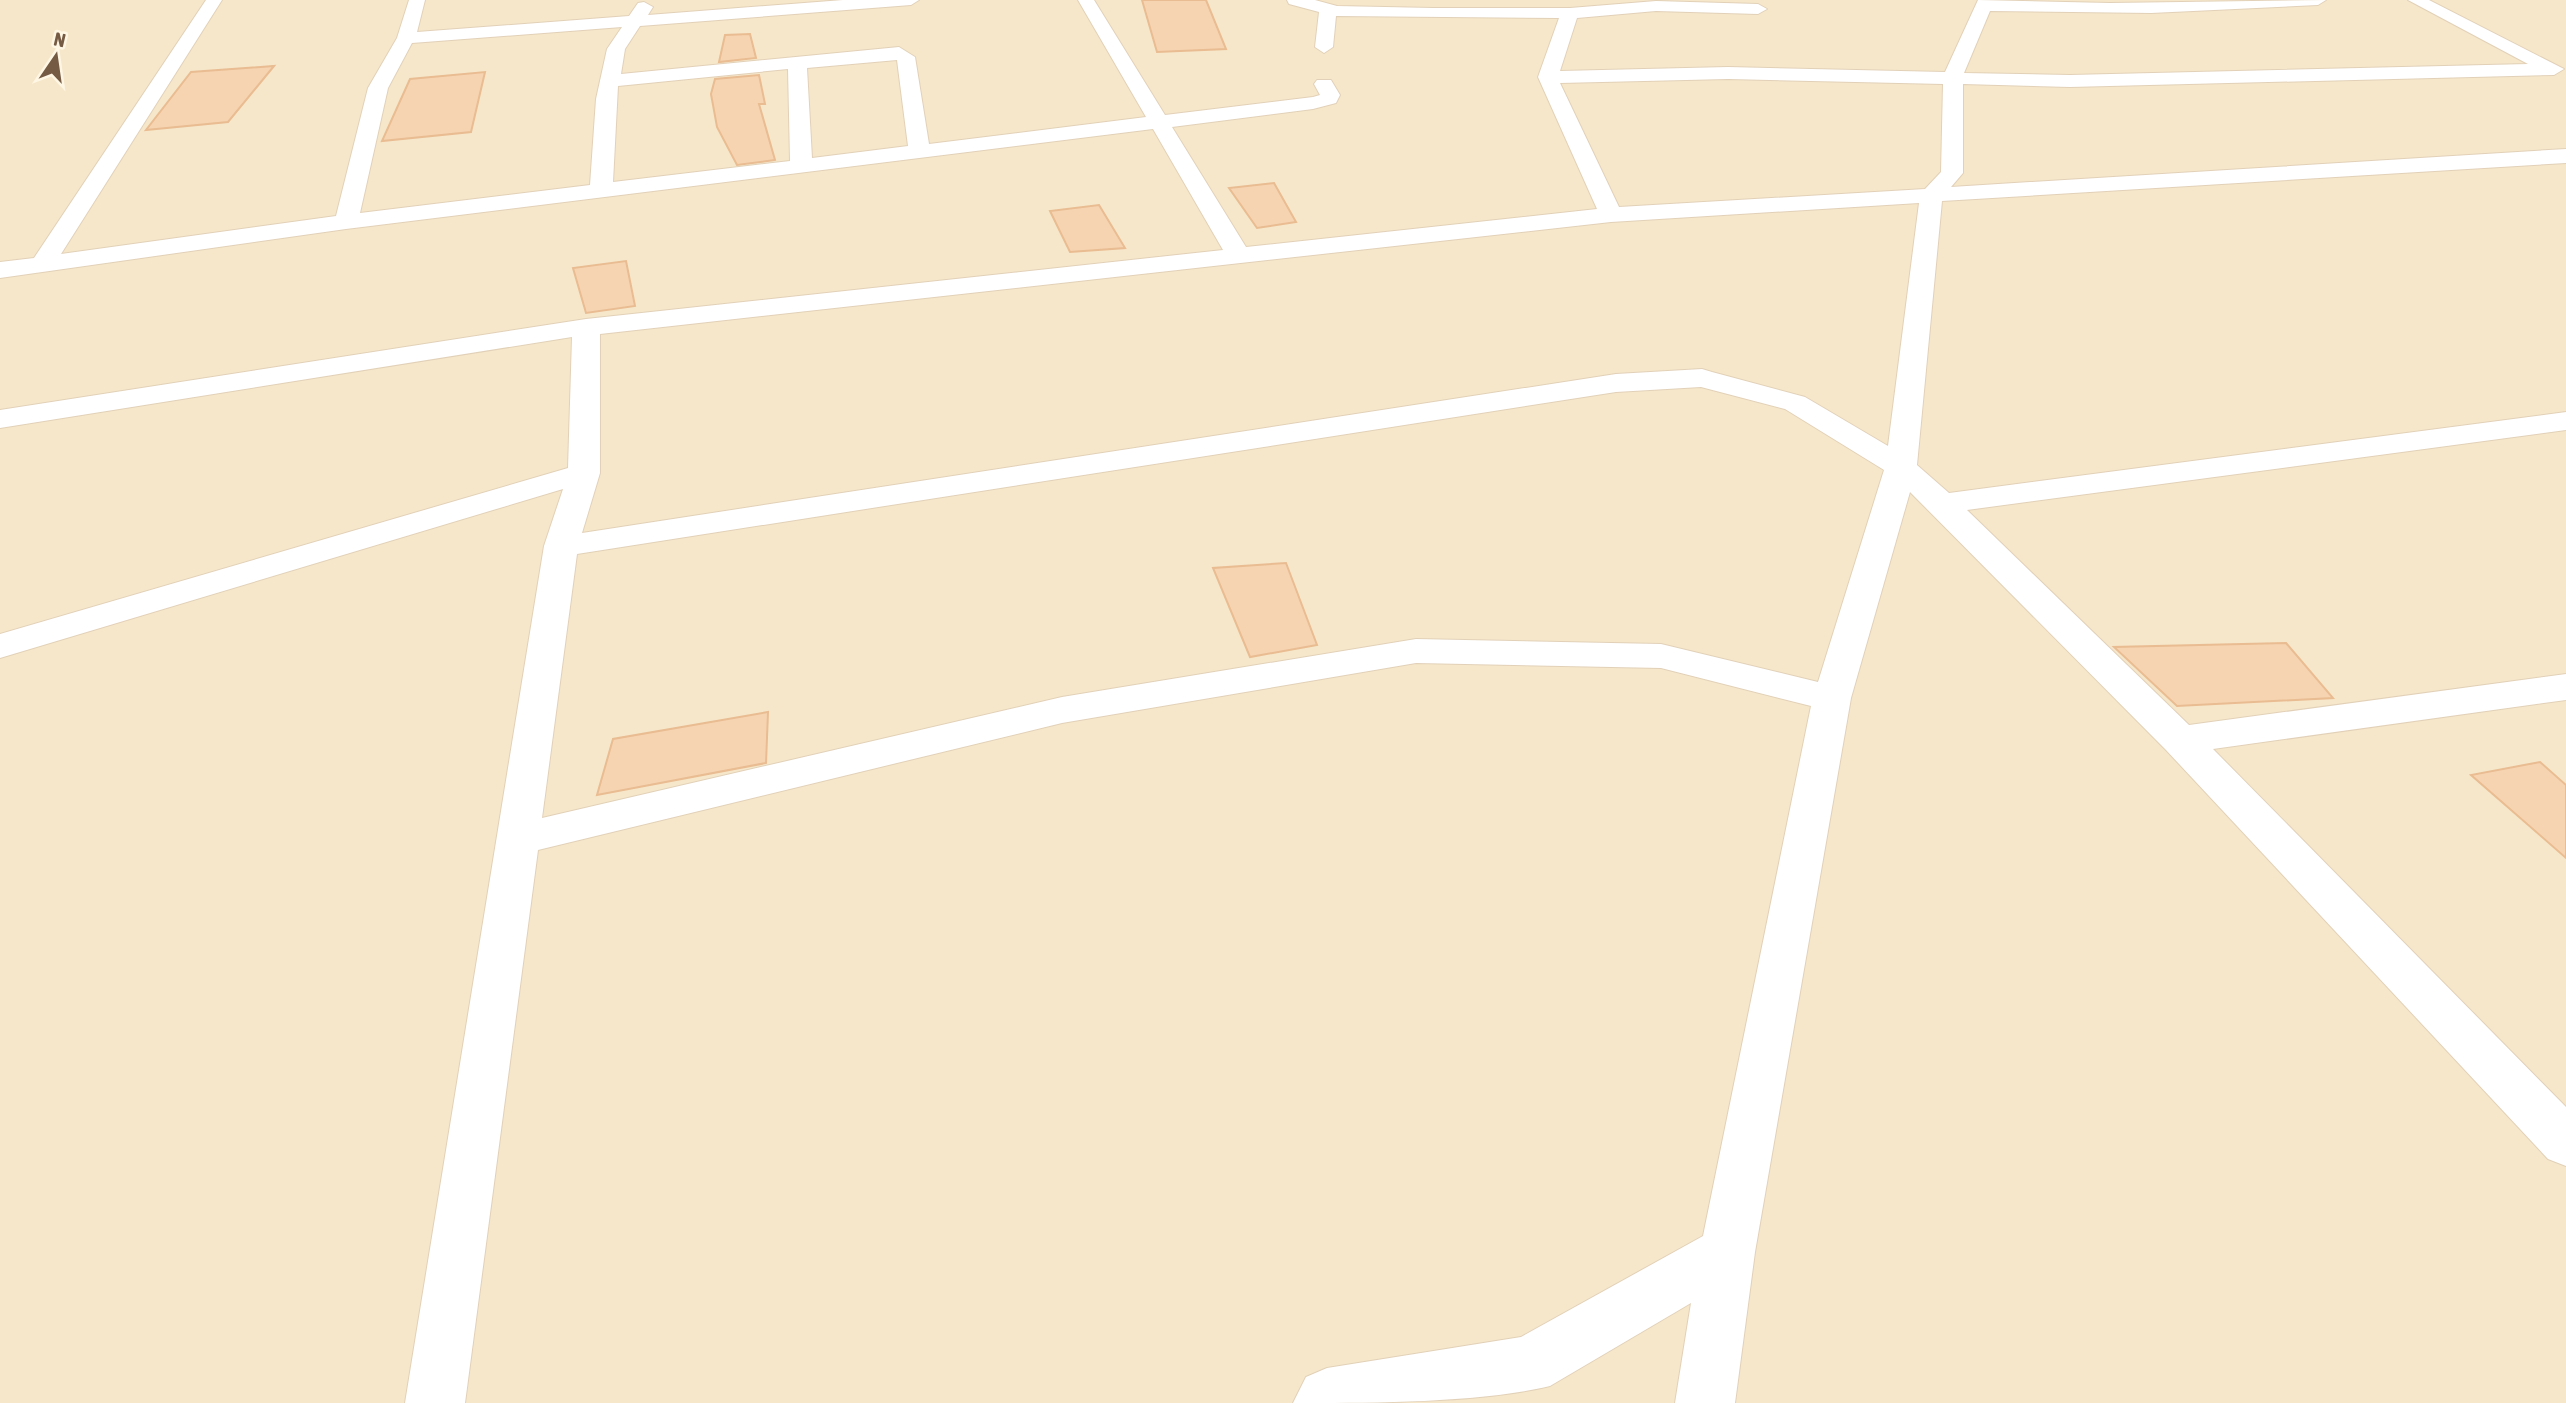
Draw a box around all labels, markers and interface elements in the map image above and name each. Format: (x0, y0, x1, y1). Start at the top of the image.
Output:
north arrow (21, 21, 91, 91)
text: N (52, 27, 68, 51)

